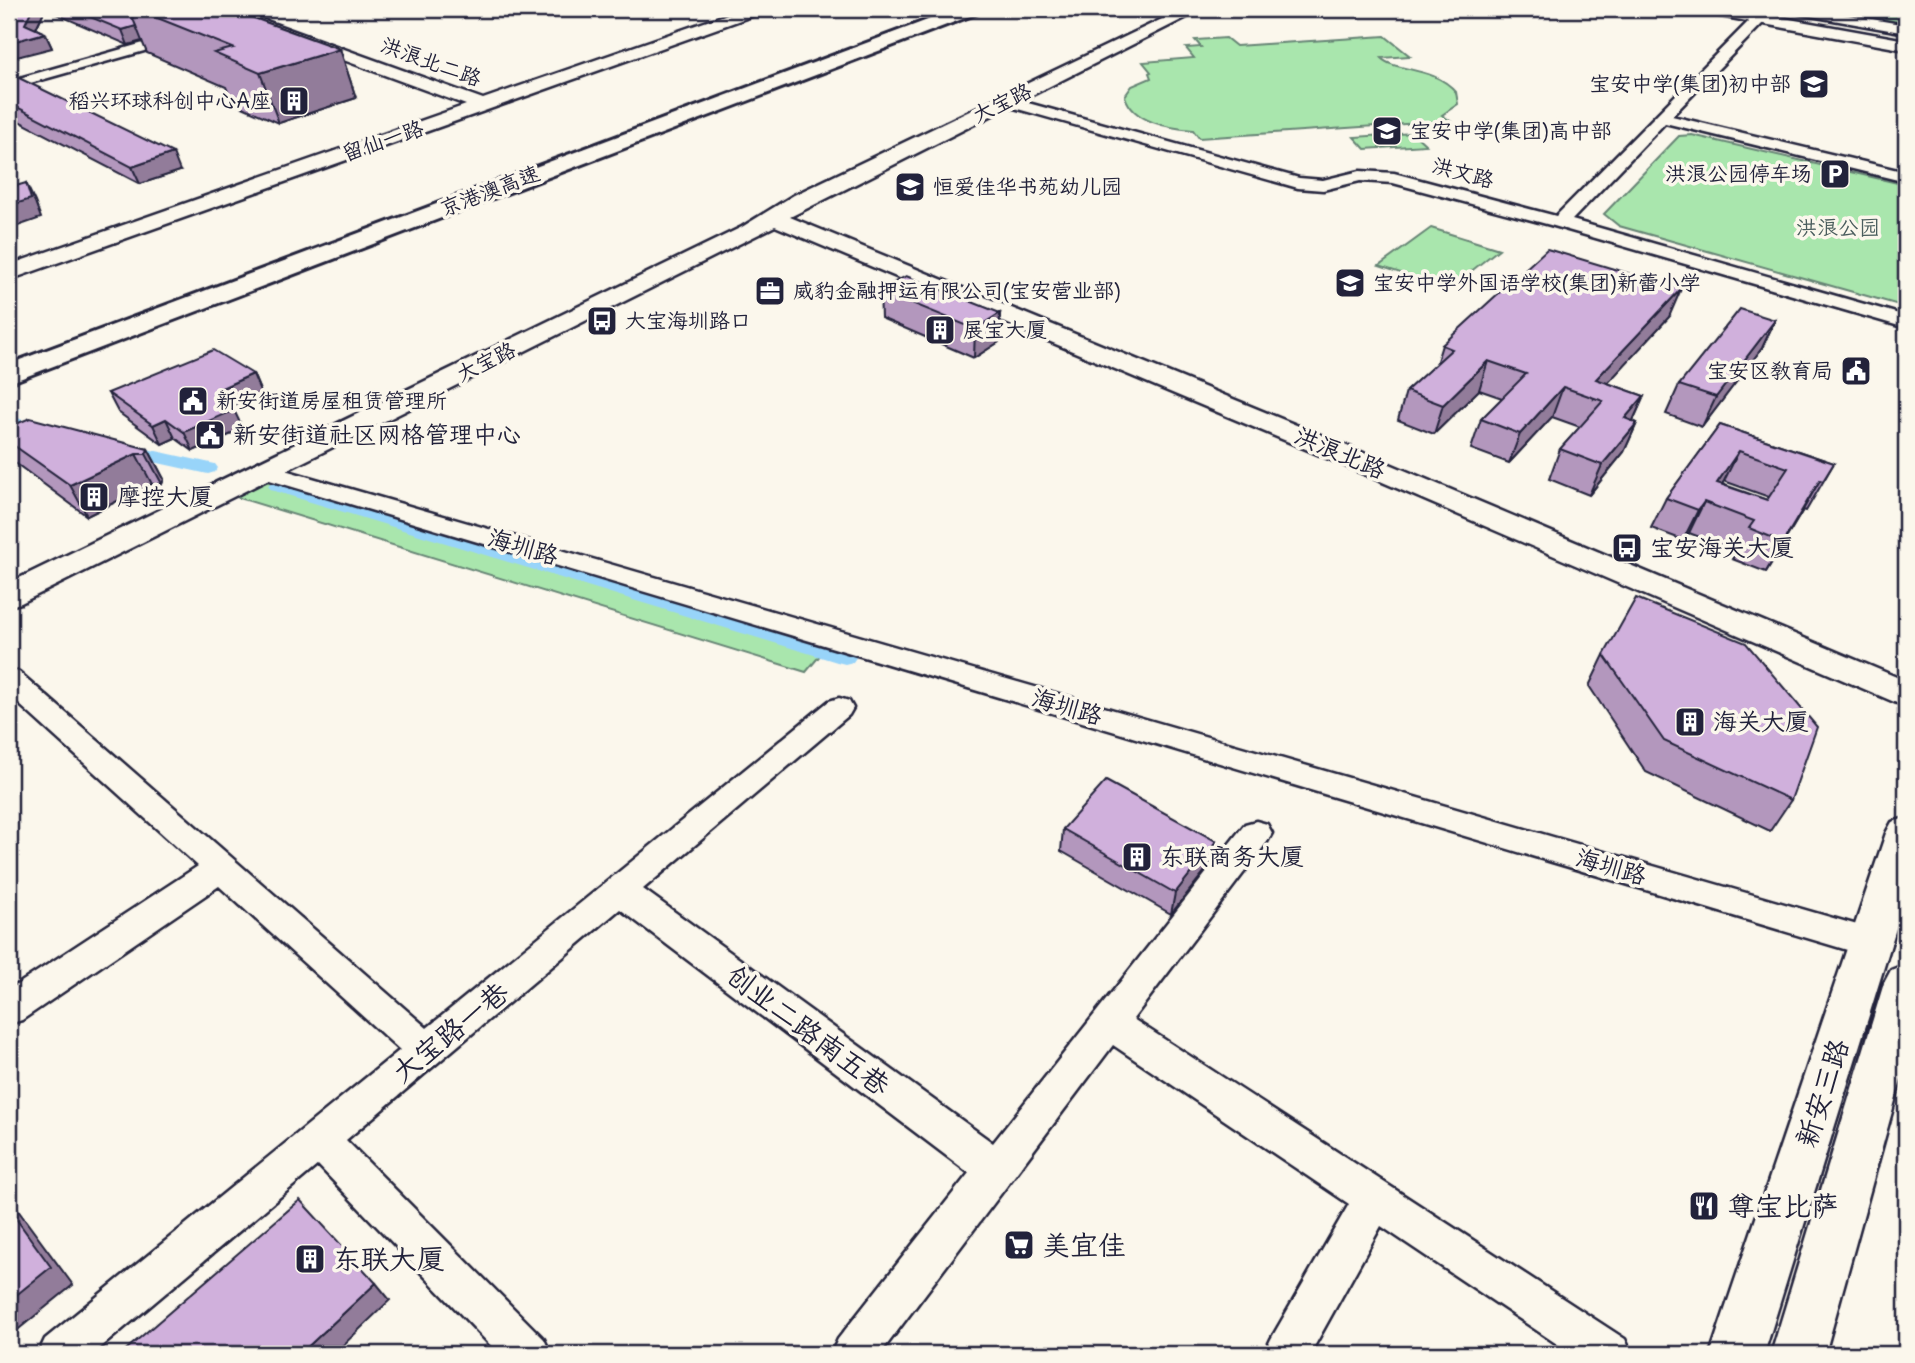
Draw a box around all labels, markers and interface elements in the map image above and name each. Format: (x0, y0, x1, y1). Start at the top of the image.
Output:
street label: 洪浪北二路 (377, 31, 485, 92)
school or university icon: 宝安中学(集团)初中部 (1797, 67, 1831, 101)
place label: 宝安中学(集团)初中部 (1589, 70, 1791, 97)
street label: 大宝路 (968, 77, 1036, 128)
building icon: 稻兴环球科创中心A座 (277, 84, 311, 118)
place label: 稻兴环球科创中心A座 (69, 87, 271, 114)
street label: 留仙一路 (339, 114, 427, 167)
school or university icon: 宝安中学(集团)高中部 (1370, 114, 1404, 148)
place label: 宝安中学(集团)高中部 (1410, 117, 1612, 144)
street label: 洪文路 (1429, 151, 1497, 194)
parking icon: 洪浪公园停车场 (1818, 157, 1852, 191)
street label: 京港澳高速 (436, 159, 544, 222)
place label: 洪浪公园停车场 (1665, 160, 1812, 187)
school or university icon: 恒爱佳华书苑幼儿园 (893, 170, 927, 204)
place label: 恒爱佳华书苑幼儿园 (933, 173, 1122, 200)
park label: 洪浪公园 (1796, 214, 1880, 241)
school or university icon: 宝安中学外国语学校(集团)新蕾小学 (1333, 266, 1367, 300)
place label: 宝安中学外国语学校(集团)新蕾小学 (1373, 269, 1701, 296)
office icon: 威豹金融押运有限公司(宝安营业部) (753, 274, 787, 308)
place label: 威豹金融押运有限公司(宝安营业部) (793, 277, 1121, 304)
bus stop icon: 大宝海圳路口 (585, 304, 619, 338)
place label: 大宝海圳路口 (625, 307, 751, 334)
building icon: 展宝大厦 (923, 313, 957, 347)
place label: 展宝大厦 (963, 316, 1047, 343)
street label: 大宝路 (452, 336, 520, 387)
public building icon: 宝安区教育局 (1839, 354, 1873, 388)
place label: 宝安区教育局 (1707, 357, 1833, 384)
public building icon: 新安街道房屋租赁管理所 (176, 384, 210, 418)
place label: 新安街道房屋租赁管理所 (216, 387, 447, 414)
public building icon: 新安街道社区网格管理中心 (193, 418, 227, 452)
place label: 新安街道社区网格管理中心 (233, 419, 521, 449)
street label: 洪浪北路 (1290, 420, 1390, 485)
building icon: 摩控大厦 (77, 480, 111, 514)
place label: 摩控大厦 (117, 481, 213, 511)
street label: 海圳路 (485, 522, 562, 570)
bus stop icon: 宝安海关大厦 (1610, 531, 1644, 565)
place label: 宝安海关大厦 (1650, 532, 1794, 562)
street label: 海圳路 (1029, 682, 1106, 730)
building icon: 海关大厦 (1673, 705, 1707, 739)
place label: 海关大厦 (1713, 706, 1809, 736)
building icon: 东联商务大厦 (1120, 840, 1154, 874)
place label: 东联商务大厦 (1160, 841, 1304, 871)
street label: 海圳路 (1573, 842, 1650, 890)
street label: 创业二路南五巷 (719, 957, 898, 1104)
street label: 大宝路一巷 (384, 973, 516, 1090)
street label: 新安三路 (1788, 1034, 1856, 1152)
place label: 尊宝比萨 (1727, 1188, 1839, 1224)
restaurant icon: 尊宝比萨 (1687, 1189, 1721, 1223)
place label: 美宜佳 (1042, 1227, 1126, 1263)
supermarket icon: 美宜佳 (1002, 1228, 1036, 1262)
place label: 东联大厦 (333, 1241, 445, 1277)
building icon: 东联大厦 (293, 1242, 327, 1276)

